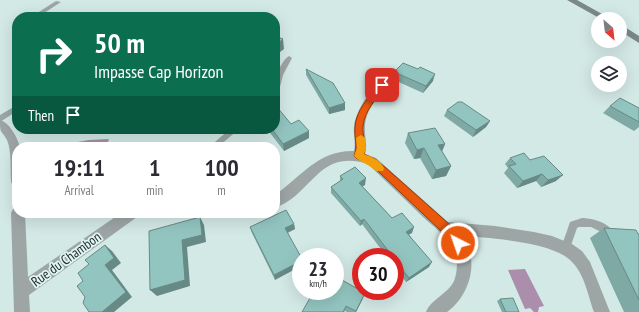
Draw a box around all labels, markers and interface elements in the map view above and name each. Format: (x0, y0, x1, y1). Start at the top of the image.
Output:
north arrow (591, 12, 627, 48)
map controls (591, 12, 627, 92)
text: 50 m (94, 24, 145, 61)
icon: right (28, 28, 80, 80)
button: layers (591, 56, 627, 92)
text: Impasse Cap Horizon (94, 60, 223, 83)
pin (365, 68, 399, 102)
icon: arrive (371, 74, 393, 96)
icon: arrive (62, 104, 84, 126)
text: Then (28, 106, 54, 125)
text: 19:11 (53, 152, 105, 183)
text: 1 (149, 152, 160, 183)
text: 100 (204, 152, 239, 183)
text: Arrival (64, 182, 94, 199)
text: min (146, 182, 163, 199)
text: m (217, 182, 226, 199)
position arrow (437, 222, 479, 264)
street label: Rue du Chambon (27, 228, 105, 290)
speed limit sign: 30 (352, 248, 404, 300)
text: 23 (308, 256, 328, 282)
text: km/h (309, 277, 327, 290)

